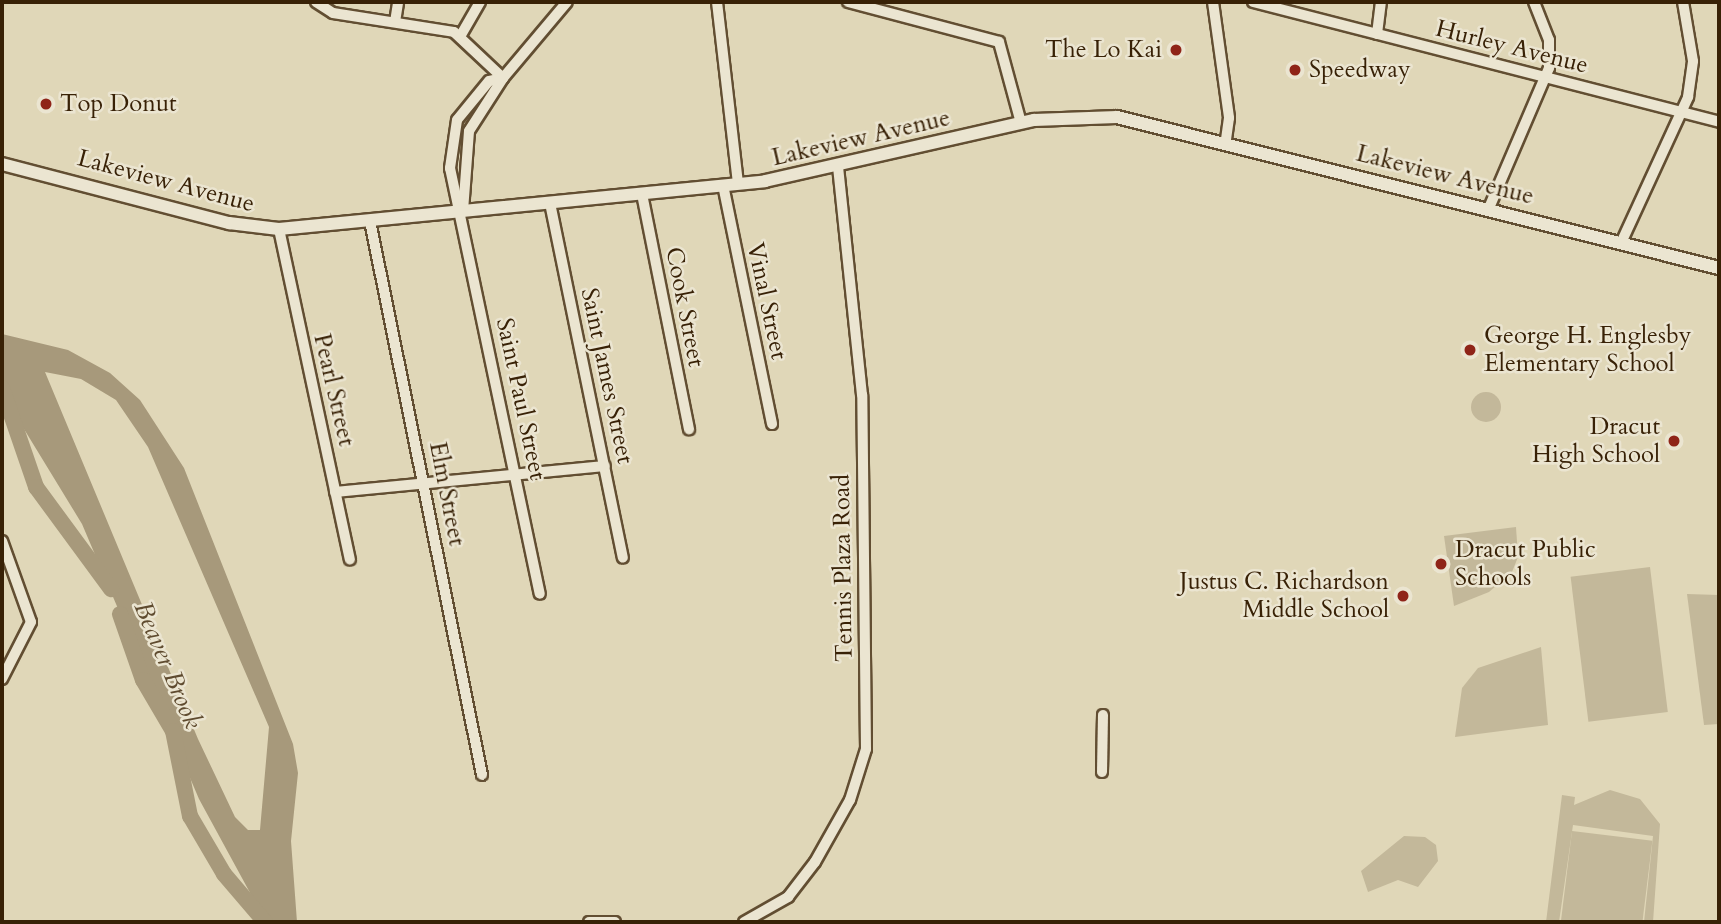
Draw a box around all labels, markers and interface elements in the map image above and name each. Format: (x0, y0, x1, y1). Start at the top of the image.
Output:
street label: Hurley Avenue (1433, 14, 1591, 80)
place label: The Lo Kai (1045, 36, 1162, 64)
marker: The Lo Kai (1168, 42, 1184, 58)
place label: Speedway (1309, 56, 1411, 84)
marker: Speedway (1287, 62, 1303, 78)
place label: Top Donut (60, 90, 177, 118)
marker: Top Donut (38, 96, 54, 112)
street label: Lakeview Avenue (769, 104, 953, 172)
street label: Lakeview Avenue (1353, 139, 1537, 211)
street label: Lakeview Avenue (74, 144, 258, 218)
street label: Vinal Street (741, 240, 793, 362)
street label: Cook Street (659, 245, 711, 369)
street label: Saint James Street (574, 286, 640, 466)
street label: Saint Paul Street (490, 315, 552, 483)
place label: George H. Englesby Elementary School (1484, 322, 1692, 378)
street label: Pearl Street (307, 331, 361, 449)
marker: George H. Englesby Elementary School (1462, 342, 1478, 358)
place label: Dracut High School (1532, 413, 1660, 469)
marker: Dracut High School (1666, 433, 1682, 449)
street label: Elm Street (423, 440, 471, 548)
street label: Tennis Plaza Road (827, 474, 859, 662)
place label: Dracut Public Schools (1455, 536, 1596, 592)
marker: Dracut Public Schools (1433, 556, 1449, 572)
place label: Justus C. Richardson Middle School (1180, 568, 1389, 624)
marker: Justus C. Richardson Middle School (1395, 588, 1411, 604)
water label: Beaver Brook (127, 596, 209, 734)

